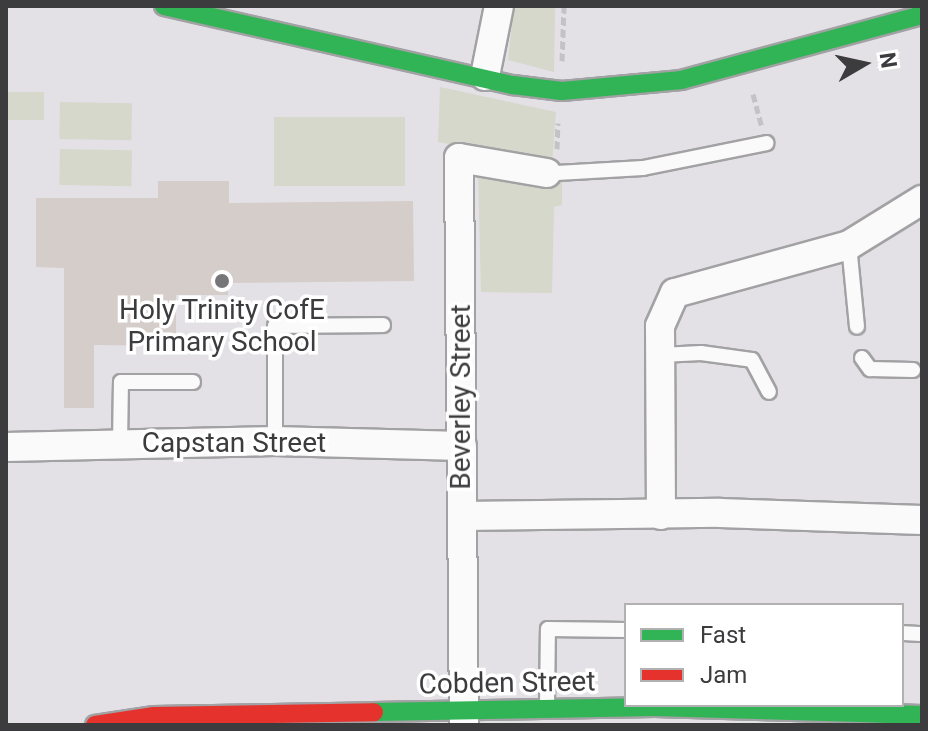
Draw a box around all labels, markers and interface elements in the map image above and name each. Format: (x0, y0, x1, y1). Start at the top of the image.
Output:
north arrow (824, 24, 904, 104)
text: N (875, 51, 902, 70)
marker: Holy Trinity CofE Primary School (213, 272, 231, 290)
place label: Holy Trinity CofE Primary School (119, 293, 325, 359)
street label: Beverley Street (444, 304, 478, 490)
street label: Capstan Street (142, 426, 326, 460)
legend (624, 603, 904, 707)
text: Fast (700, 621, 746, 649)
text: Jam (700, 661, 747, 689)
street label: Cobden Street (418, 665, 596, 701)

